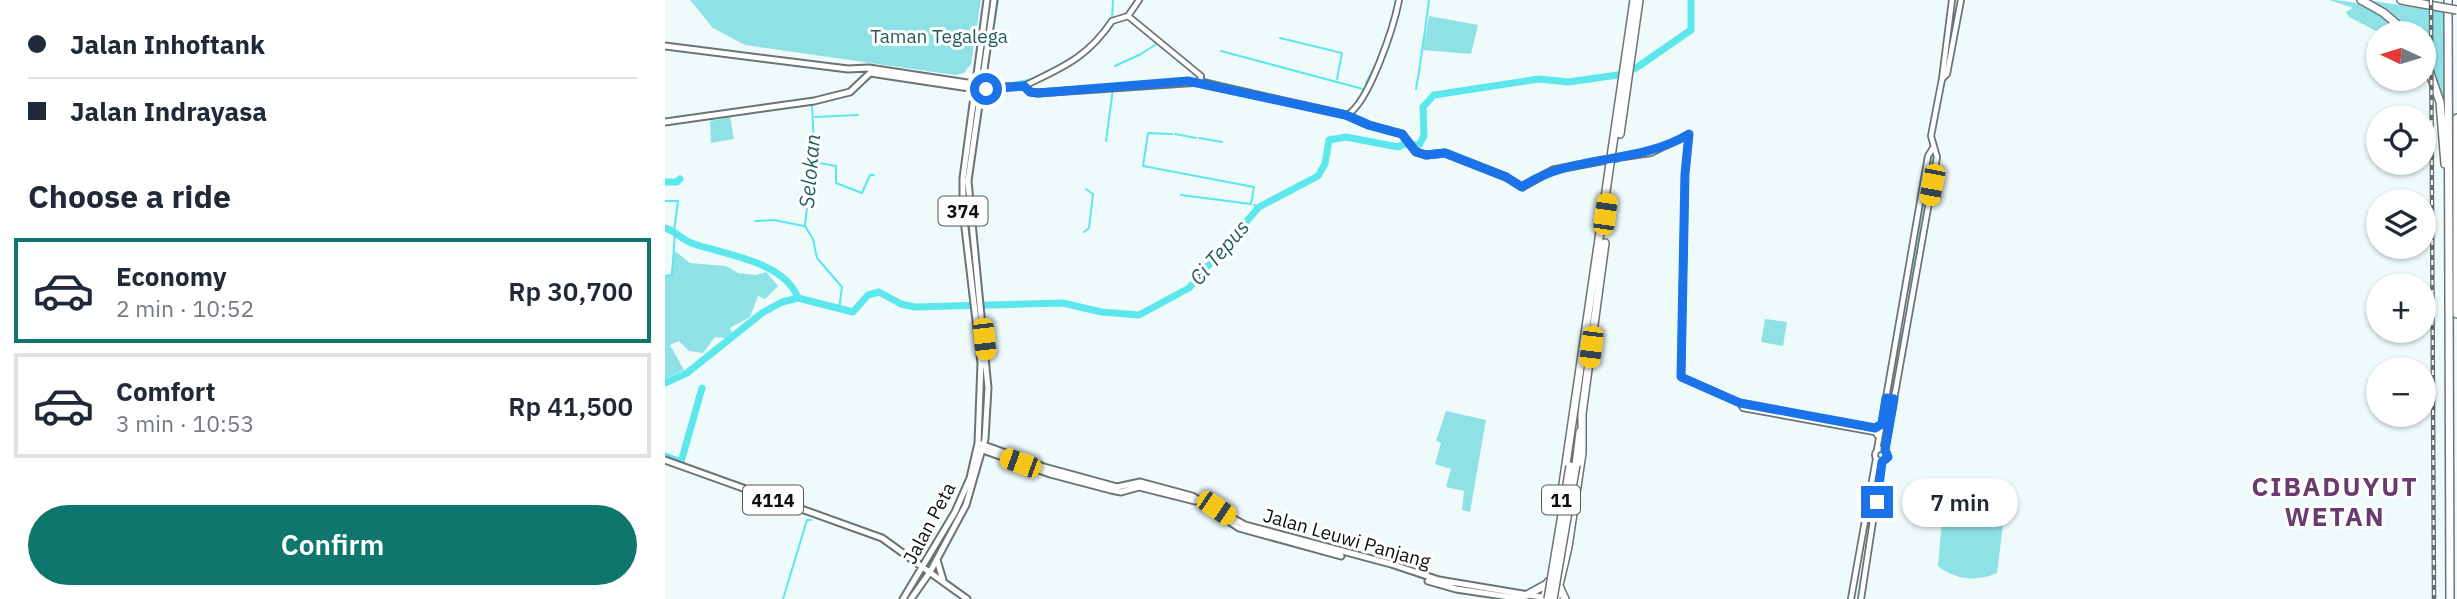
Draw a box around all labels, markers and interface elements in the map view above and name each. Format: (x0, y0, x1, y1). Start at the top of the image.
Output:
north arrow (2366, 21, 2436, 91)
map controls (2366, 21, 2436, 427)
park label: Taman Tegalega (870, 24, 1008, 48)
text: Jalan Inhoftank (70, 27, 265, 61)
route start (970, 73, 1002, 105)
text: Jalan Indrayasa (70, 94, 267, 128)
button: locate (2366, 105, 2436, 175)
water label: Selokan (792, 133, 826, 209)
car (1918, 162, 1947, 208)
text: Choose a ride (28, 175, 231, 217)
button: layers (2366, 189, 2436, 259)
car (1592, 192, 1619, 236)
road number: 374 (939, 196, 987, 226)
water label: Ci Tepus (1183, 213, 1255, 291)
icon: car (32, 259, 95, 322)
text: Economy (116, 259, 227, 293)
button: + (2366, 273, 2436, 343)
text: Rp 30,700 (508, 274, 633, 308)
text: 2 min · 10:52 (116, 293, 254, 323)
car (972, 317, 997, 361)
car (1579, 325, 1604, 369)
button: − (2366, 357, 2436, 427)
icon: car (32, 374, 95, 437)
text: Comfort (116, 374, 215, 408)
text: Rp 41,500 (508, 389, 633, 423)
text: 3 min · 10:53 (116, 408, 254, 438)
car (997, 446, 1044, 480)
district label: CIBADUYUT WETAN (2251, 469, 2419, 533)
callout: 7 min (1901, 477, 2017, 526)
street label: Jalan Peta (898, 478, 960, 568)
road number: 4114 (743, 486, 803, 514)
road number: 11 (1542, 486, 1580, 514)
route end (1861, 486, 1893, 518)
text: 7 min (1930, 487, 1990, 517)
car (1193, 488, 1240, 528)
street label: Jalan Leuwi Panjang (1261, 503, 1433, 573)
button: Confirm (28, 505, 637, 585)

